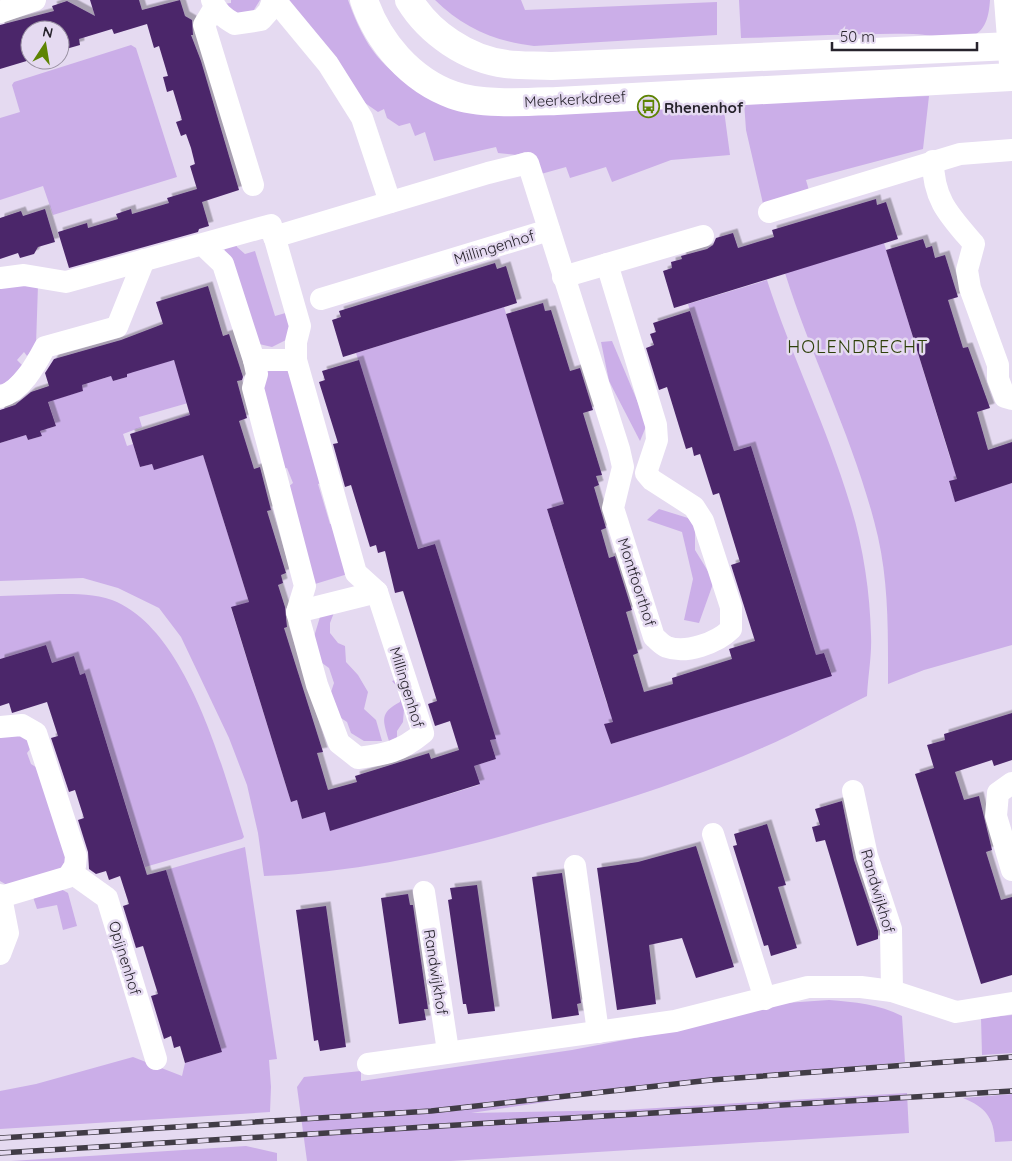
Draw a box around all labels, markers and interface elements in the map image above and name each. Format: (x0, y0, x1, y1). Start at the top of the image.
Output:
north arrow (20, 20, 70, 70)
scale bar (832, 20, 977, 52)
text: N (41, 22, 55, 42)
text: 50 m (840, 27, 875, 46)
street label: Meerkerkdreef (524, 87, 627, 111)
bus stop icon: Rhenenhof (636, 95, 660, 119)
place label: Rhenenhof (664, 98, 744, 117)
street label: Millingenhof (451, 226, 537, 268)
district label: HOLENDRECHT (787, 335, 929, 358)
street label: Montfoorthof (614, 535, 660, 629)
street label: Millingenhof (386, 644, 428, 730)
street label: Randwijkhof (857, 847, 899, 936)
street label: Opijnenhof (105, 919, 145, 998)
street label: Randwijkhof (420, 928, 452, 1017)

